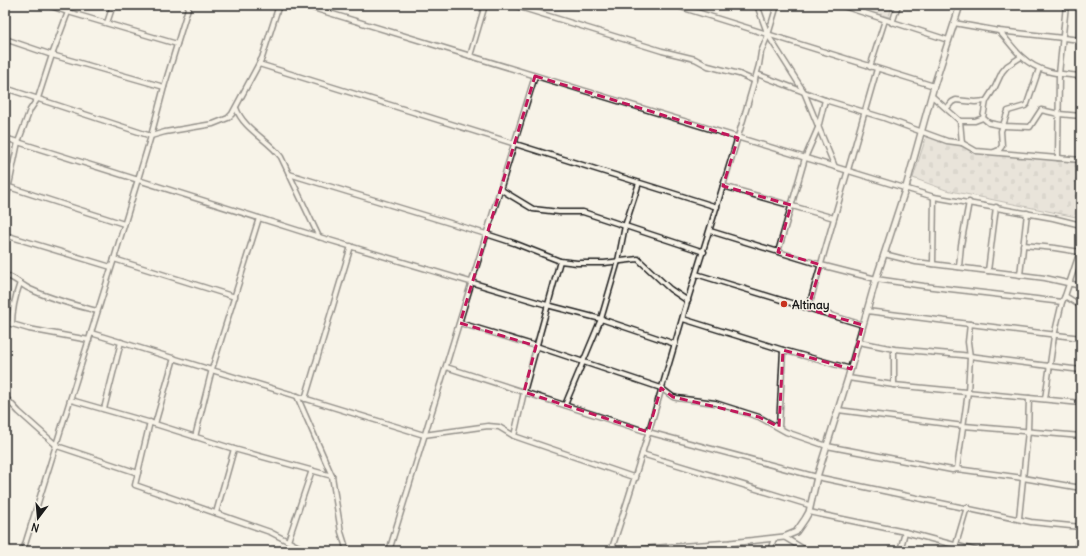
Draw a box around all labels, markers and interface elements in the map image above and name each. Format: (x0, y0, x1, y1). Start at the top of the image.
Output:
place label: Altinay (792, 297, 830, 313)
marker: Altinay (779, 299, 789, 309)
north arrow (18, 498, 58, 538)
text: N (30, 520, 41, 535)

